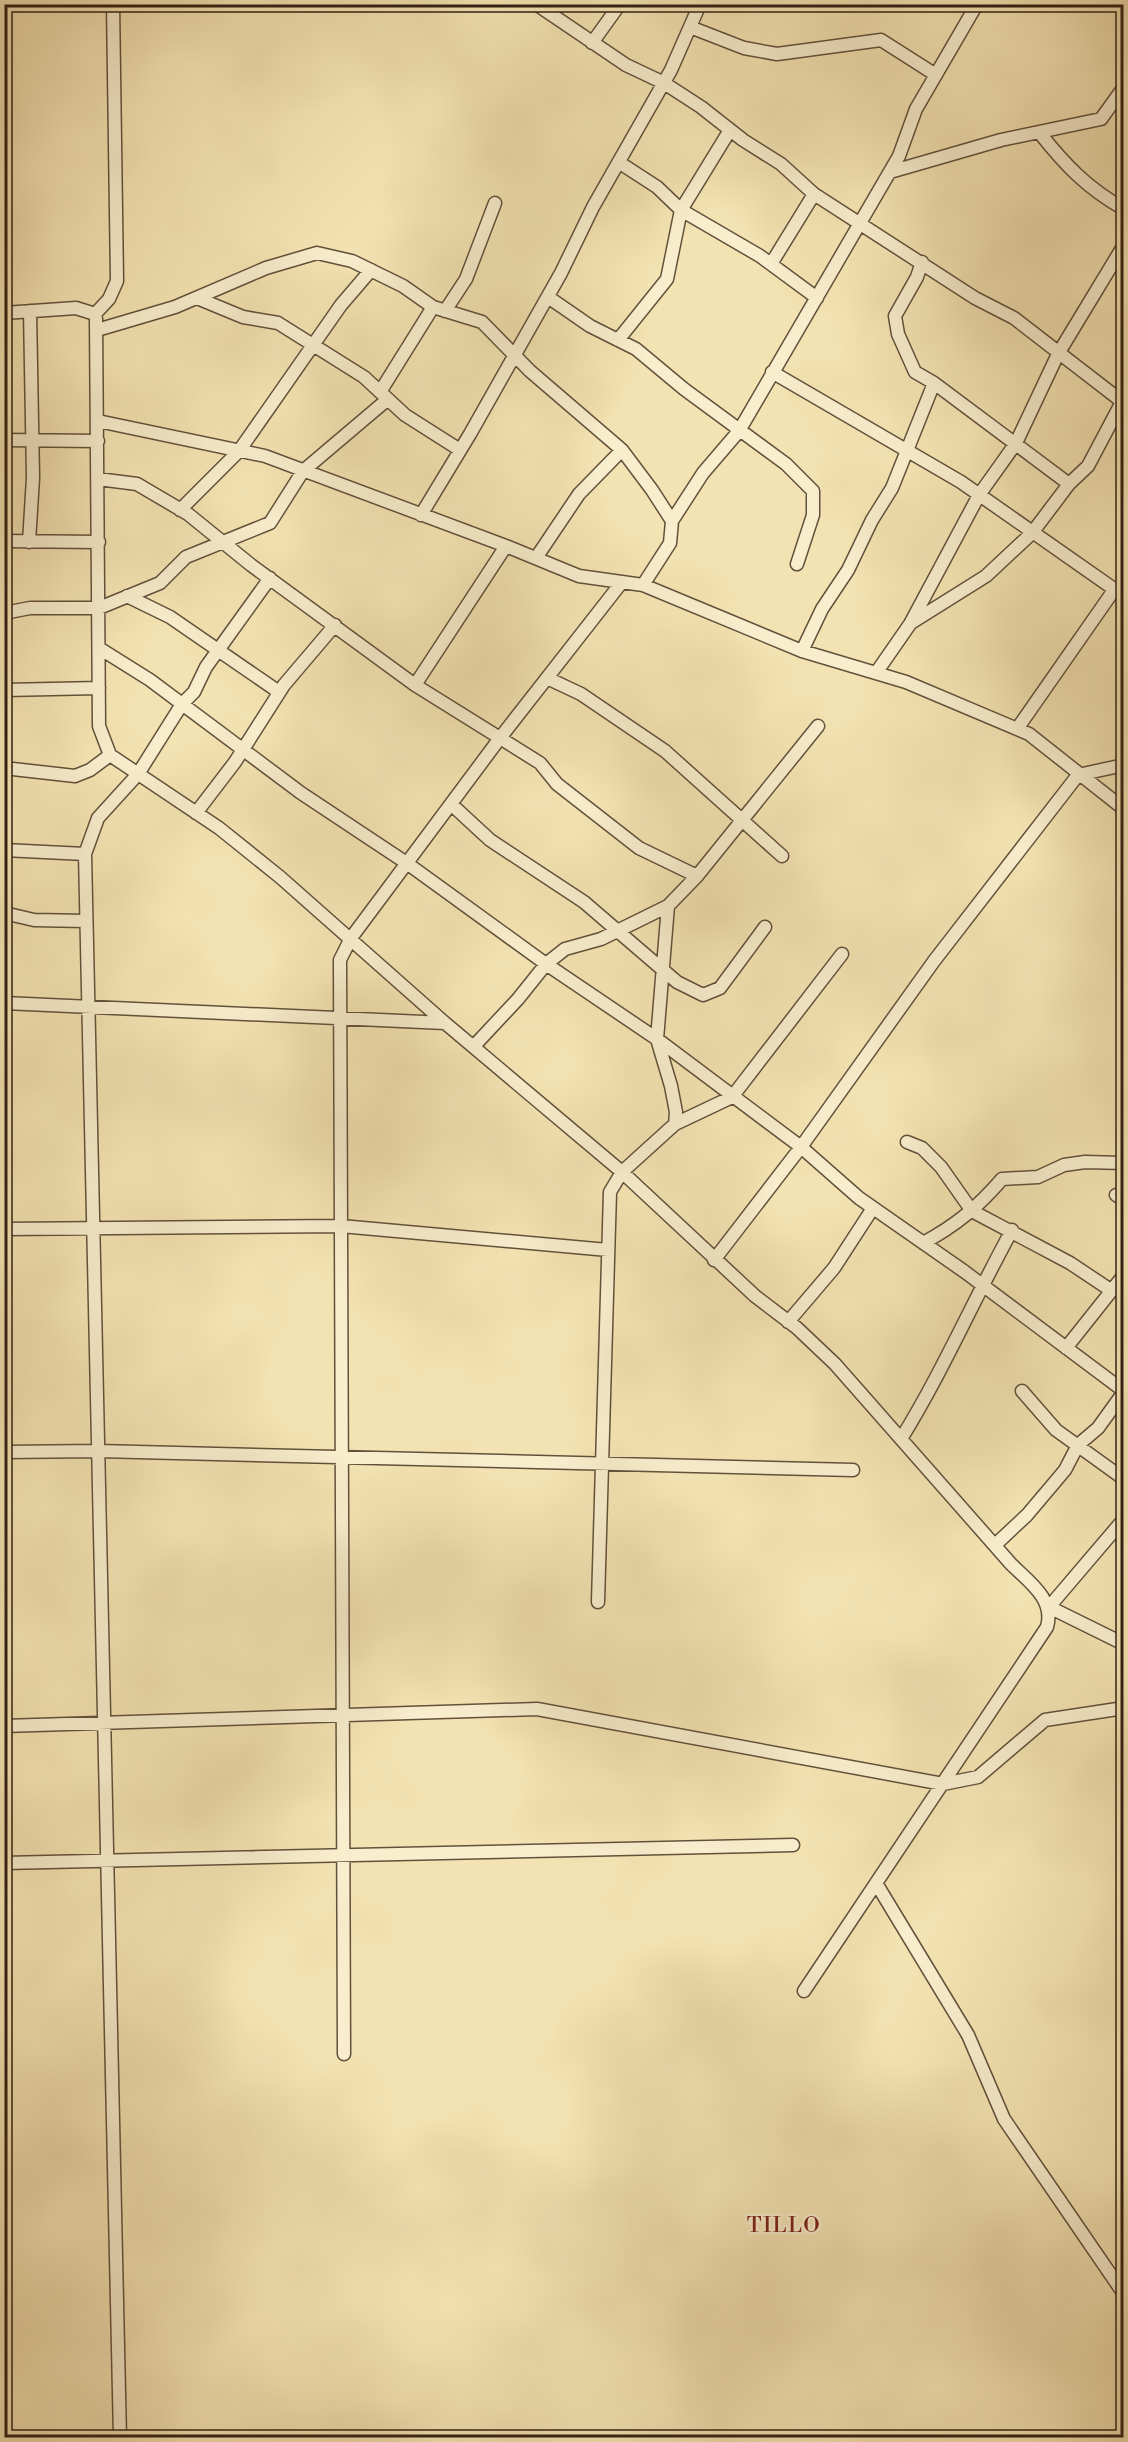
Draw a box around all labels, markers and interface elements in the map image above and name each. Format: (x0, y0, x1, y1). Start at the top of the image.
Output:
district label: TILLO (747, 2213, 821, 2239)

